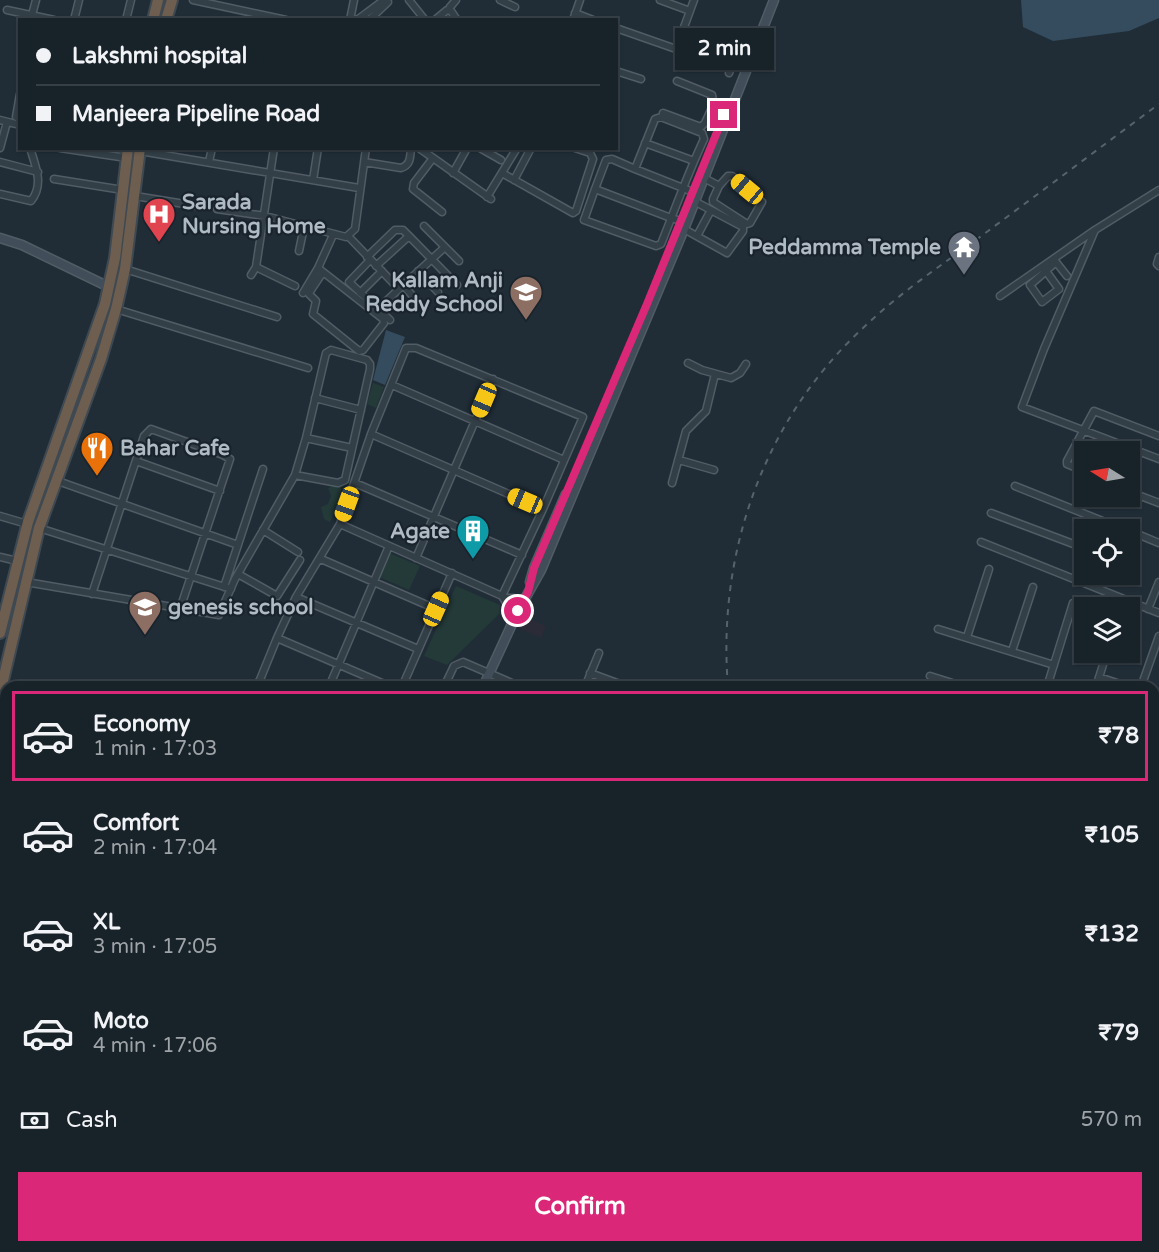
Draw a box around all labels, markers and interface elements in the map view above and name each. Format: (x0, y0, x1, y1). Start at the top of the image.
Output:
callout: 2 min (674, 28, 774, 70)
text: 2 min (698, 37, 751, 61)
text: Lakshmi hospital (72, 43, 247, 69)
text: Manjeera Pipeline Road (72, 101, 320, 127)
route end (710, 101, 737, 128)
car (727, 171, 767, 207)
place label: Sarada Nursing Home (182, 190, 326, 239)
hospital icon: Sarada Nursing Home (141, 196, 177, 243)
temple icon: Peddamma Temple (946, 229, 982, 276)
place label: Peddamma Temple (748, 235, 941, 260)
place label: Kallam Anji Reddy School (365, 268, 503, 317)
school or university icon: Kallam Anji Reddy School (508, 274, 544, 321)
car (469, 380, 499, 420)
restaurant icon: Bahar Cafe (79, 430, 115, 477)
place label: Bahar Cafe (120, 436, 230, 461)
north arrow (1074, 441, 1140, 507)
map controls (1074, 441, 1140, 663)
car (332, 484, 362, 524)
car (505, 486, 545, 516)
building icon: Agate (455, 513, 491, 560)
place label: Agate (390, 519, 450, 544)
button: locate (1074, 519, 1140, 585)
school or university icon: genesis school (127, 589, 163, 636)
car (420, 589, 452, 629)
place label: genesis school (168, 595, 314, 620)
route start (504, 597, 531, 624)
button: layers (1074, 597, 1140, 663)
icon: car (21, 709, 75, 763)
text: Economy (93, 711, 190, 737)
text: ₹78 (1098, 723, 1139, 749)
text: 1 min · 17:03 (93, 737, 217, 761)
icon: car (21, 808, 75, 862)
text: Comfort (93, 810, 179, 836)
text: ₹105 (1085, 822, 1139, 848)
text: 2 min · 17:04 (93, 836, 217, 860)
icon: car (21, 907, 75, 961)
text: XL (93, 909, 120, 935)
text: ₹132 (1085, 921, 1139, 947)
text: 3 min · 17:05 (93, 935, 217, 959)
icon: car (21, 1006, 75, 1060)
text: Moto (93, 1008, 149, 1034)
text: ₹79 (1098, 1020, 1139, 1046)
text: 4 min · 17:06 (93, 1034, 217, 1058)
icon: cash (18, 1104, 51, 1137)
text: Cash (66, 1107, 118, 1133)
text: 570 m (1081, 1108, 1142, 1132)
button: Confirm (18, 1172, 1142, 1241)

